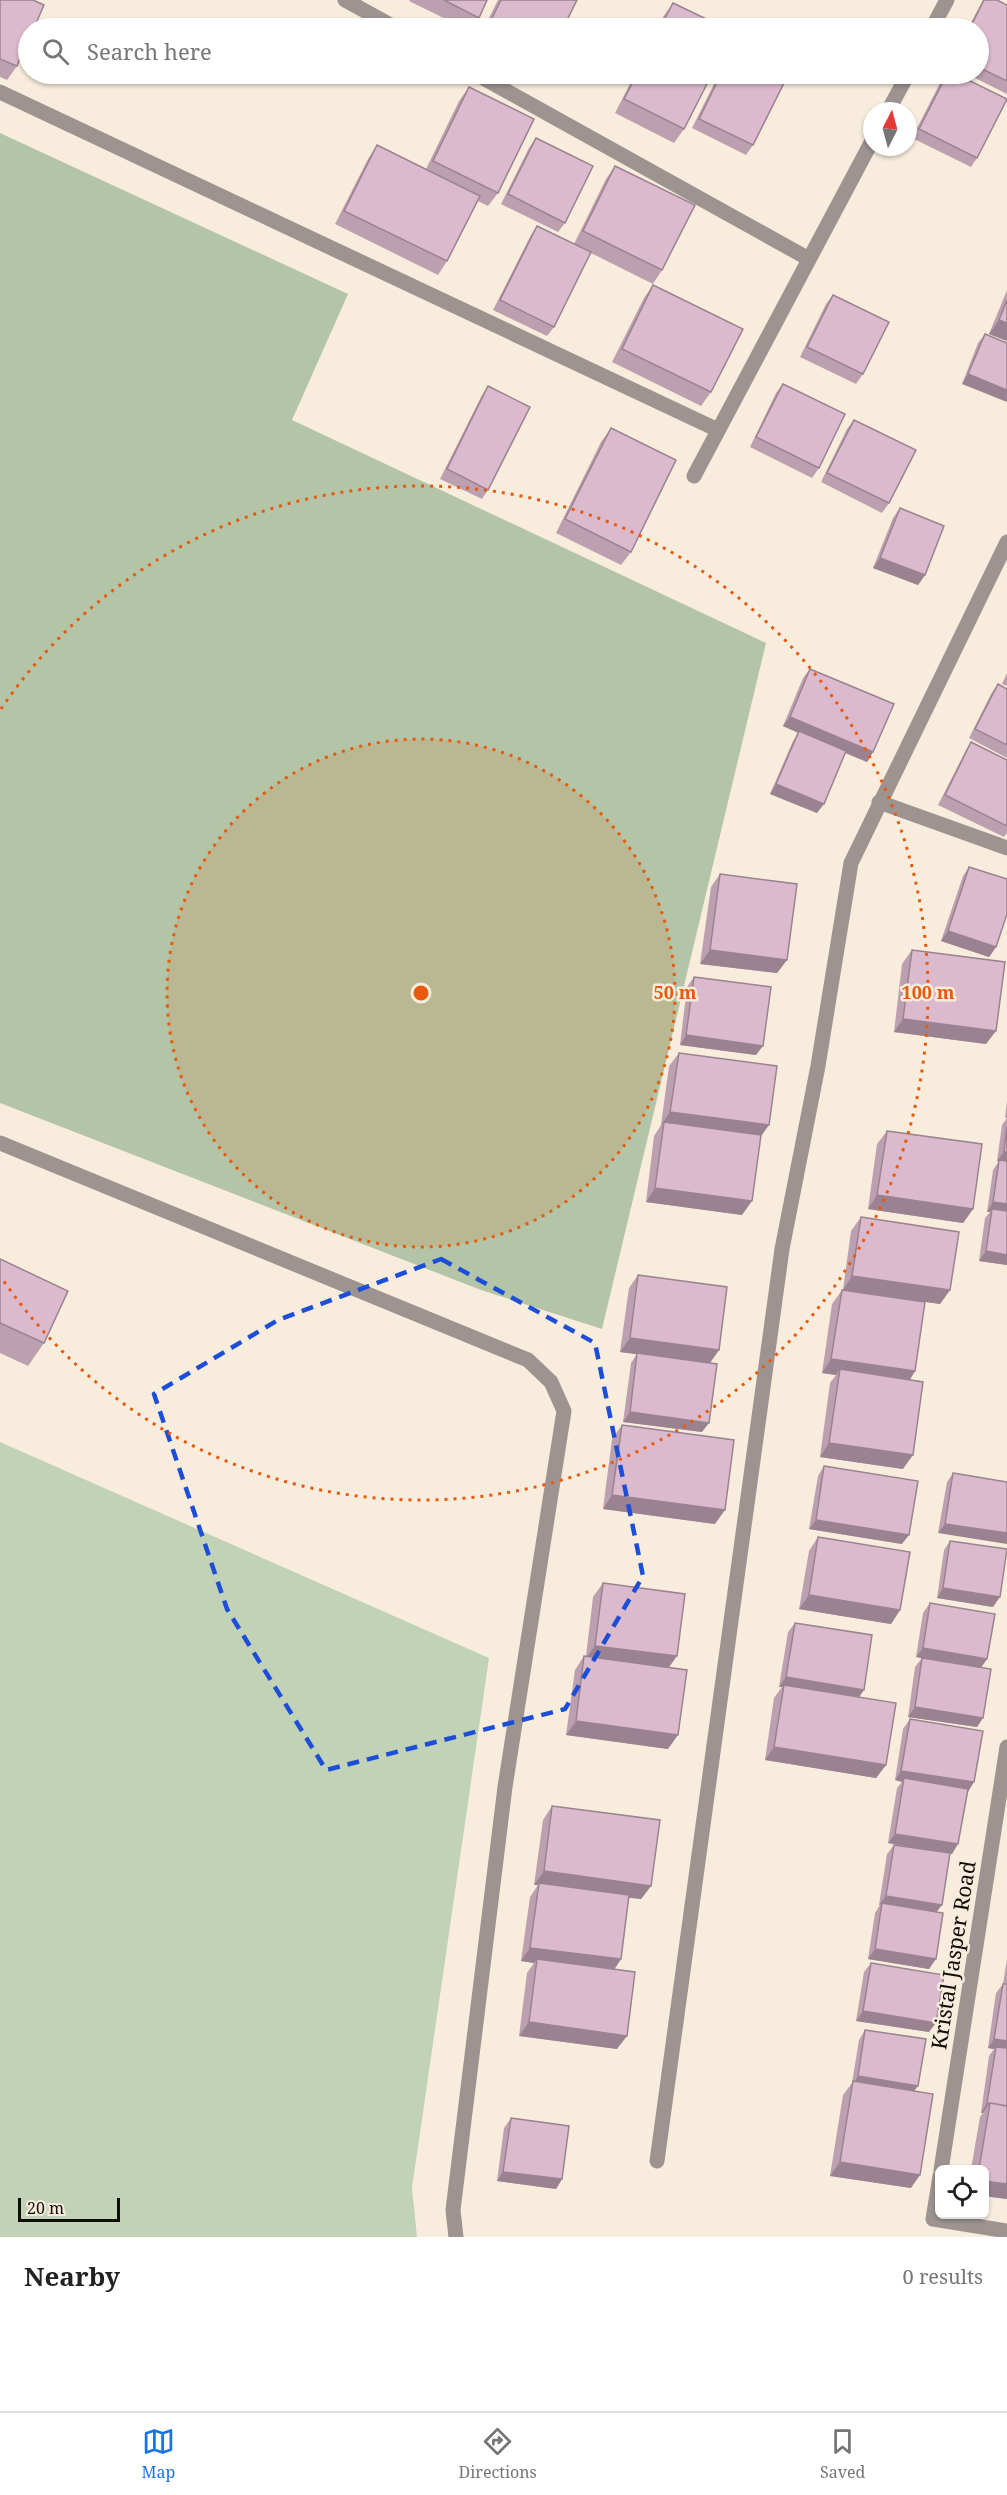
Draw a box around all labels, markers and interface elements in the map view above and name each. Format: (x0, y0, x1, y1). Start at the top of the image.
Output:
search box (18, 18, 989, 84)
icon: search (39, 35, 72, 68)
text: Search here (87, 36, 212, 66)
north arrow (863, 102, 917, 156)
text: 50 m (654, 980, 697, 1004)
text: 100 m (902, 980, 955, 1004)
centre of rings (411, 983, 431, 1003)
street label: Kristal Jasper Road (924, 1858, 982, 2051)
map controls (935, 2165, 989, 2219)
button: locate (935, 2165, 989, 2219)
scale bar (18, 2195, 120, 2222)
text: 20 m (27, 2197, 64, 2219)
text: Nearby (24, 2258, 120, 2294)
text: 0 results (903, 2263, 983, 2290)
tab: Map (142, 2425, 175, 2483)
tab: Directions (459, 2425, 537, 2483)
tab: Saved (820, 2425, 865, 2483)

